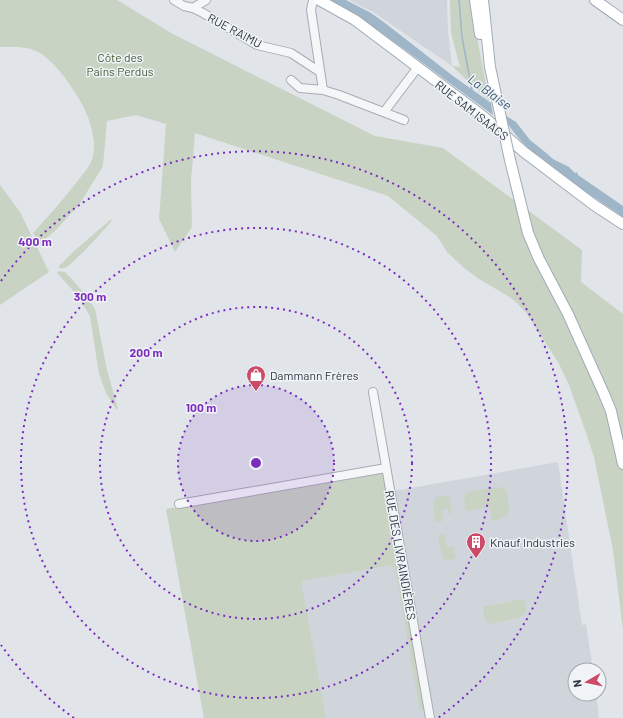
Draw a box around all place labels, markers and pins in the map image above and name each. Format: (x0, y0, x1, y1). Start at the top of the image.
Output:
shop icon: Dammann Frères (245, 364, 267, 392)
place label: Dammann Frères (270, 368, 359, 382)
centre of rings (249, 456, 263, 470)
building icon: Knauf Industries (465, 531, 487, 559)
place label: Knauf Industries (490, 535, 575, 549)

